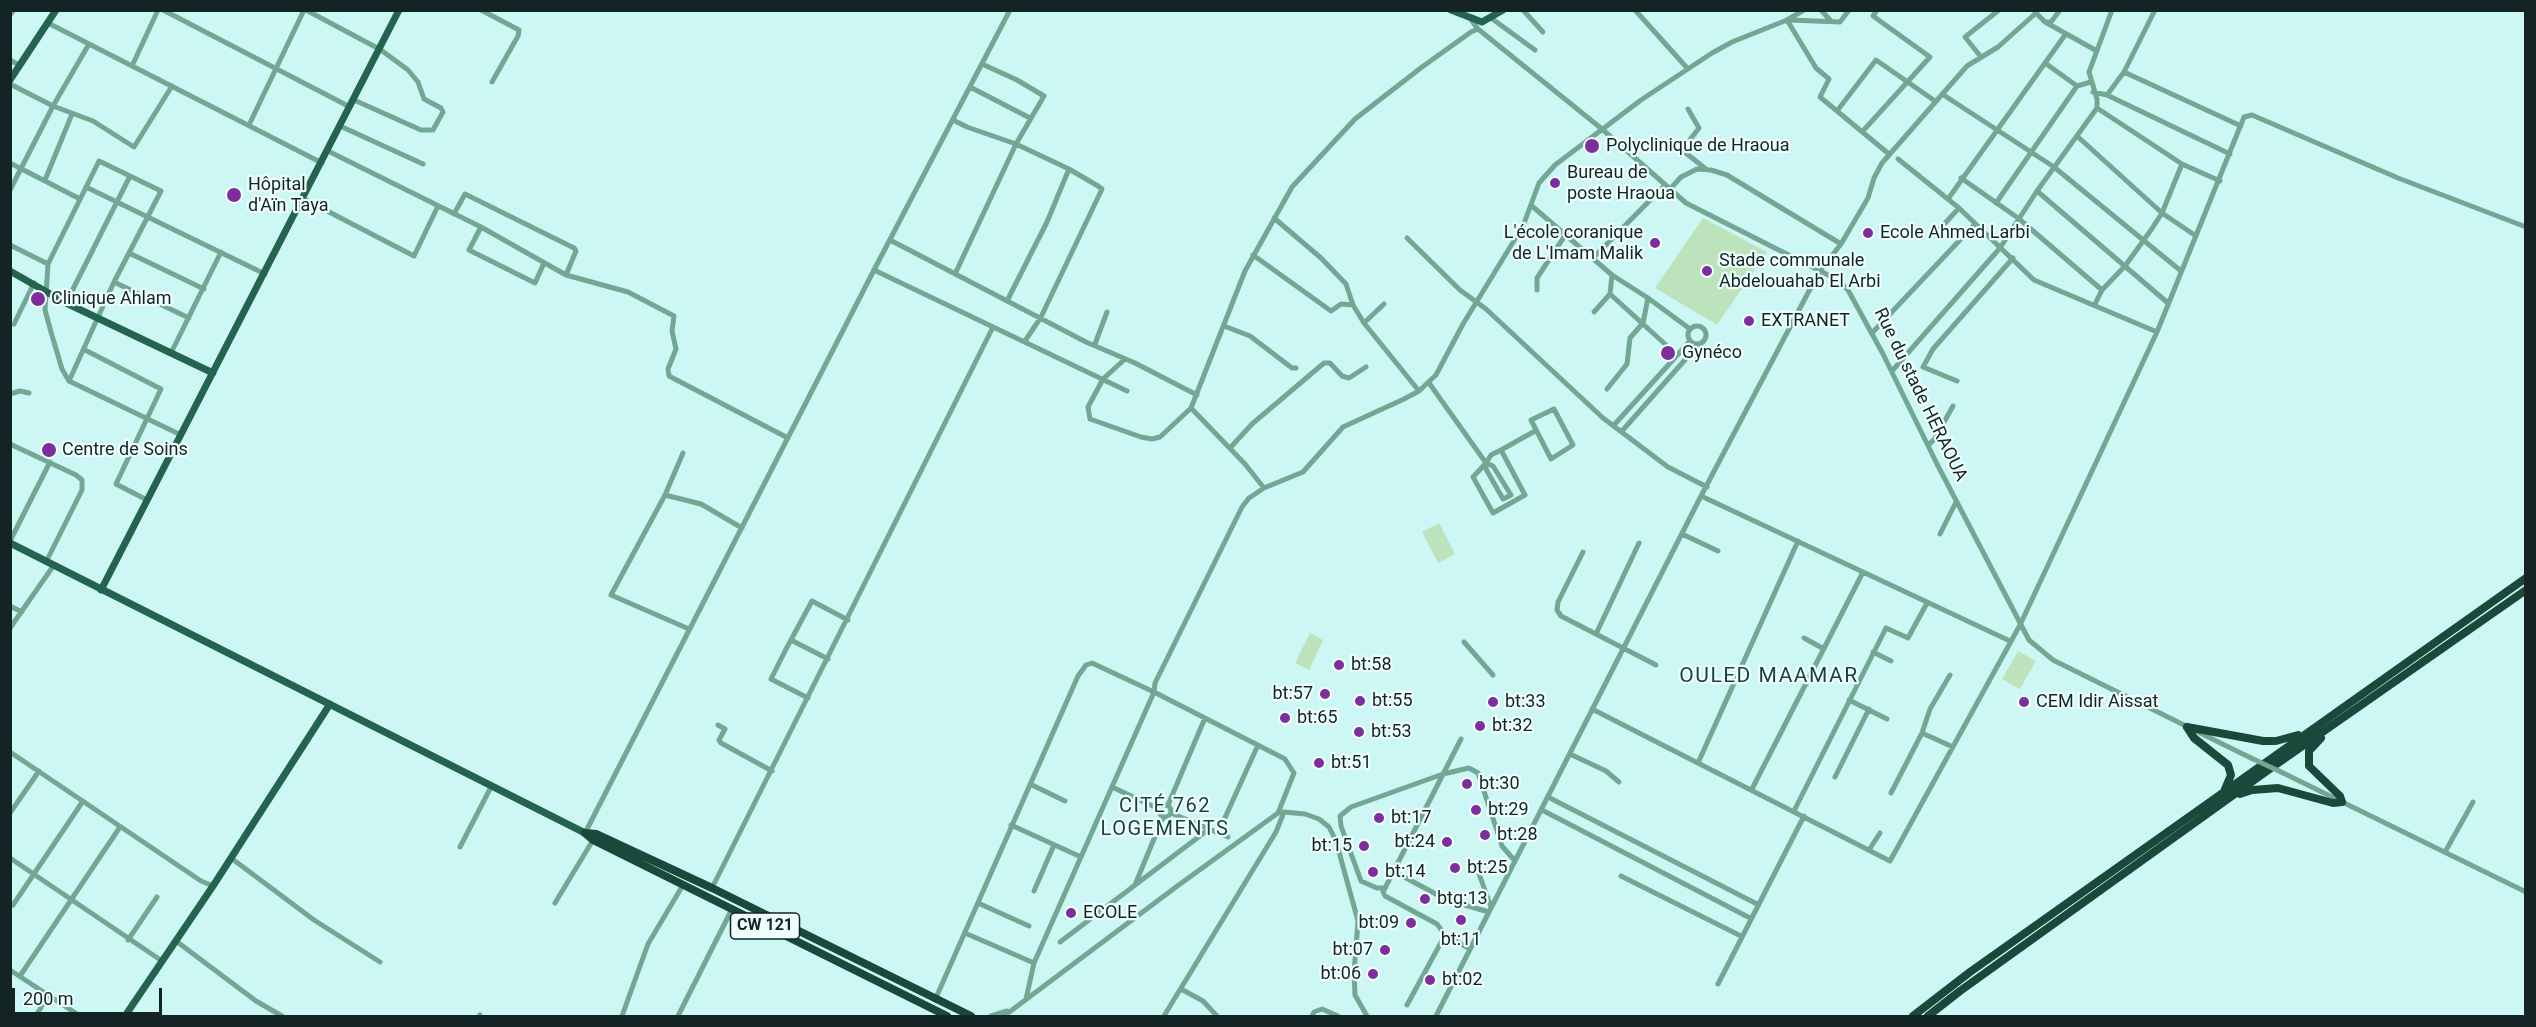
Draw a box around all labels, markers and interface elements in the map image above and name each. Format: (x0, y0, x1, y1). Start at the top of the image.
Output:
place label: Polyclinique de Hraoua (1606, 135, 1789, 157)
marker: Polyclinique de Hraoua (1583, 137, 1601, 155)
place label: Bureau de poste Hraoua (1567, 162, 1675, 204)
place label: Hôpital d'Aïn Taya (248, 174, 328, 216)
marker: Bureau de poste Hraoua (1548, 176, 1562, 190)
marker: Hôpital d'Aïn Taya (225, 186, 243, 204)
place label: L'école coranique de L'Imam Malik (1504, 222, 1643, 264)
place label: Ecole Ahmed Larbi (1880, 222, 2030, 244)
marker: Ecole Ahmed Larbi (1861, 226, 1875, 240)
marker: L'école coranique de L'Imam Malik (1648, 236, 1662, 250)
place label: Stade communale Abdelouahab El Arbi (1719, 250, 1881, 292)
marker: Stade communale Abdelouahab El Arbi (1700, 264, 1714, 278)
place label: Clinique Ahlam (51, 288, 172, 310)
marker: Clinique Ahlam (29, 290, 47, 308)
street label: Rue du stade HERAOUA (1869, 305, 1971, 485)
place label: EXTRANET (1761, 310, 1850, 332)
marker: EXTRANET (1742, 314, 1756, 328)
place label: Gynéco (1682, 342, 1742, 364)
marker: Gynéco (1659, 344, 1677, 362)
place label: Centre de Soins (62, 439, 188, 461)
marker: Centre de Soins (40, 441, 58, 459)
place label: bt:58 (1351, 654, 1392, 676)
marker: bt:58 (1332, 658, 1346, 672)
district label: OULED MAAMAR (1679, 664, 1859, 690)
place label: bt:57 (1272, 683, 1313, 705)
marker: bt:57 (1318, 687, 1332, 701)
place label: bt:55 (1372, 690, 1413, 712)
place label: bt:33 (1505, 691, 1546, 713)
place label: CEM Idir Aissat (2036, 691, 2158, 713)
marker: bt:55 (1353, 694, 1367, 708)
marker: bt:33 (1486, 695, 1500, 709)
marker: CEM Idir Aissat (2017, 695, 2031, 709)
place label: bt:65 (1297, 707, 1338, 729)
marker: bt:65 (1278, 711, 1292, 725)
place label: bt:32 (1492, 715, 1533, 737)
marker: bt:32 (1473, 719, 1487, 733)
place label: bt:53 (1371, 721, 1412, 743)
marker: bt:53 (1352, 725, 1366, 739)
place label: bt:51 (1331, 752, 1372, 774)
marker: bt:51 (1312, 756, 1326, 770)
place label: bt:30 (1479, 773, 1520, 795)
marker: bt:30 (1460, 777, 1474, 791)
district label: CITÉ 762 LOGEMENTS (1101, 795, 1229, 842)
place label: bt:29 (1488, 799, 1529, 821)
marker: bt:29 (1469, 803, 1483, 817)
place label: bt:17 (1391, 807, 1432, 829)
marker: bt:17 (1372, 811, 1386, 825)
place label: bt:28 (1497, 824, 1538, 846)
marker: bt:28 (1478, 828, 1492, 842)
place label: bt:24 (1394, 831, 1435, 853)
place label: bt:15 (1311, 835, 1352, 857)
marker: bt:24 (1440, 835, 1454, 849)
marker: bt:15 (1357, 839, 1371, 853)
place label: bt:25 (1467, 857, 1508, 879)
place label: bt:14 (1385, 861, 1426, 883)
marker: bt:25 (1448, 861, 1462, 875)
marker: bt:14 (1366, 865, 1380, 879)
place label: btg:13 (1437, 888, 1488, 910)
marker: btg:13 (1418, 892, 1432, 906)
place label: ECOLE (1083, 902, 1137, 924)
marker: ECOLE (1064, 906, 1078, 920)
place label: bt:09 (1358, 912, 1399, 934)
road number: CW 121 (730, 913, 800, 939)
marker: bt:11 (1454, 913, 1468, 927)
marker: bt:09 (1404, 916, 1418, 930)
place label: bt:11 (1441, 929, 1481, 951)
place label: bt:07 (1332, 939, 1373, 961)
marker: bt:07 (1378, 943, 1392, 957)
place label: bt:06 (1320, 963, 1361, 985)
marker: bt:06 (1366, 967, 1380, 981)
place label: bt:02 (1442, 969, 1483, 991)
marker: bt:02 (1423, 973, 1437, 987)
scale bar (15, 976, 165, 1014)
text: 200 m (23, 988, 74, 1009)

